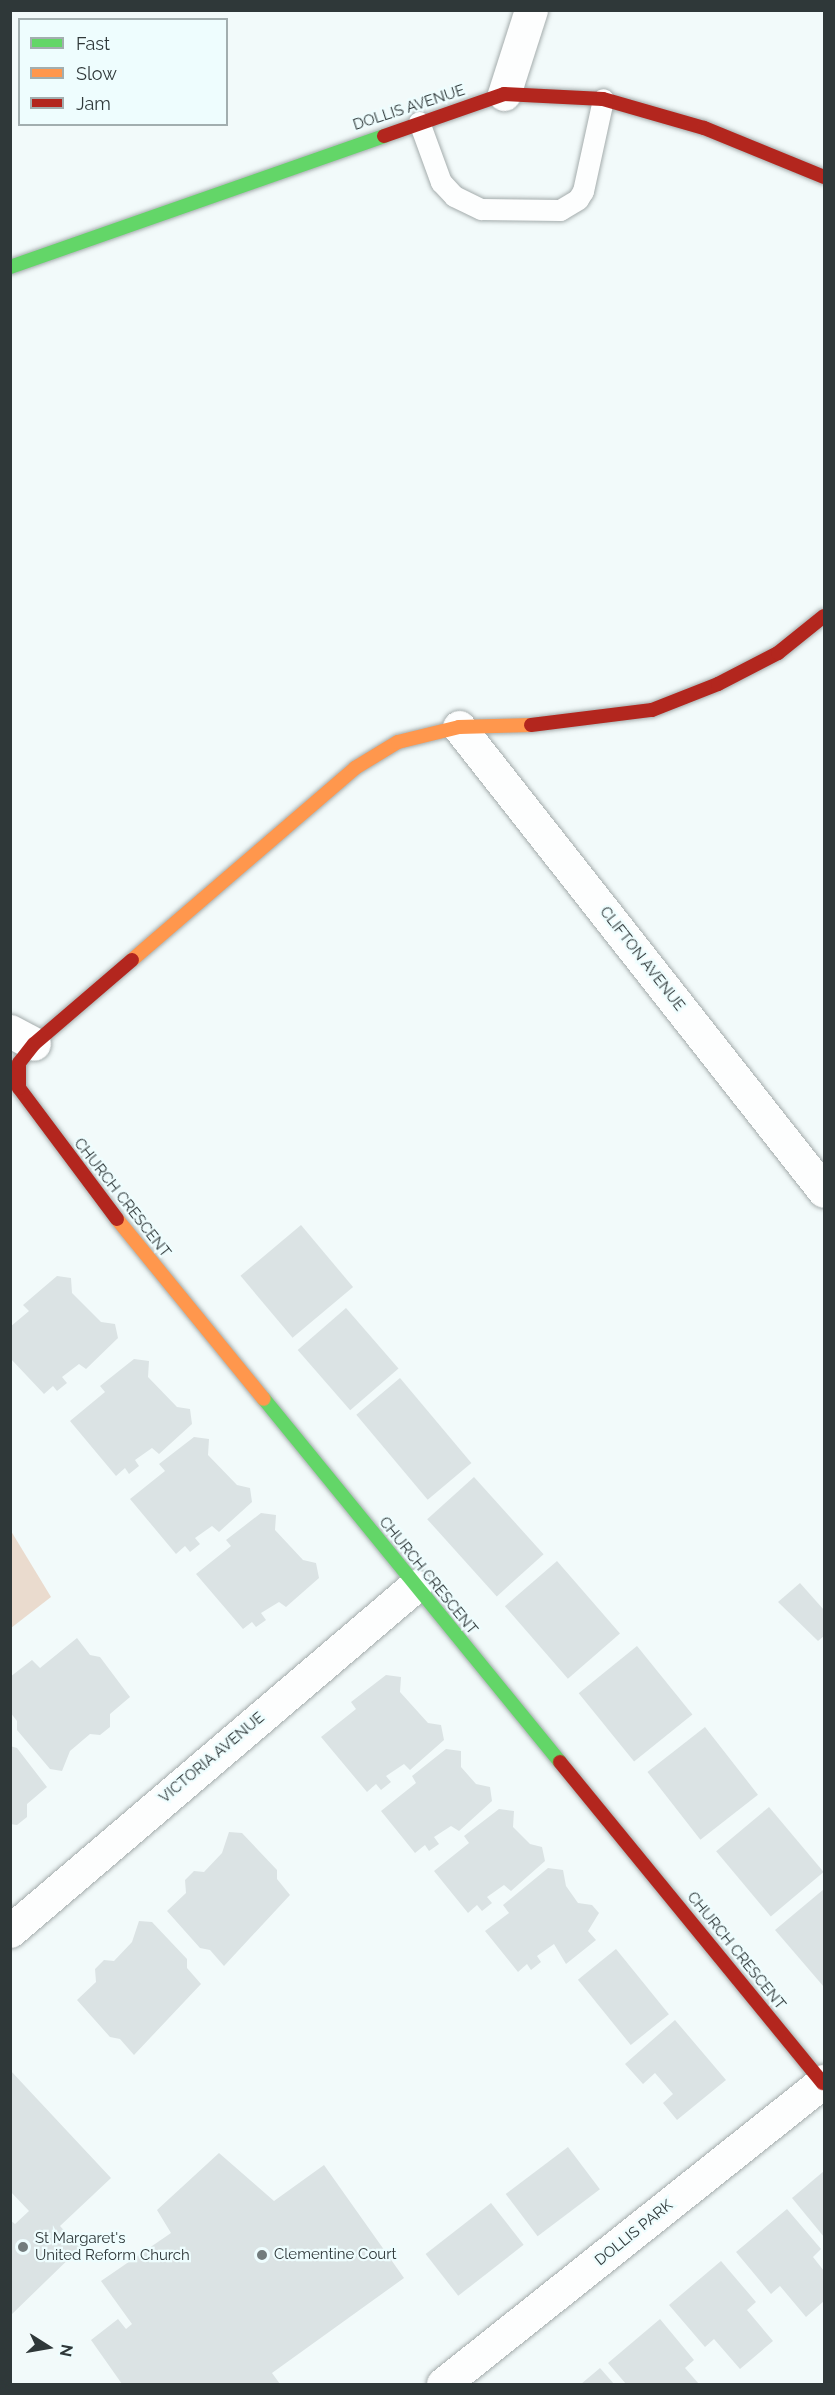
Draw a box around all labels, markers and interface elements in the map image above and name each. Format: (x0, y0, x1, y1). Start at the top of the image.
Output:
legend (18, 18, 228, 126)
text: Fast (76, 33, 110, 54)
text: Slow (76, 63, 117, 84)
street label: DOLLIS AVENUE (351, 81, 467, 135)
text: Jam (76, 93, 111, 114)
street label: CLIFTON AVENUE (596, 903, 688, 1015)
street label: CHURCH CRESCENT (70, 1135, 174, 1261)
street label: CHURCH CRESCENT (375, 1514, 481, 1638)
street label: VICTORIA AVENUE (156, 1709, 268, 1807)
street label: CHURCH CRESCENT (683, 1889, 789, 2013)
street label: DOLLIS PARK (592, 2196, 676, 2270)
place label: St Margaret's United Reform Church (35, 2229, 190, 2264)
marker: St Margaret's United Reform Church (16, 2240, 30, 2254)
place label: Clementine Court (274, 2246, 397, 2264)
marker: Clementine Court (255, 2248, 269, 2262)
north arrow (18, 2317, 78, 2377)
text: N (56, 2343, 77, 2358)

